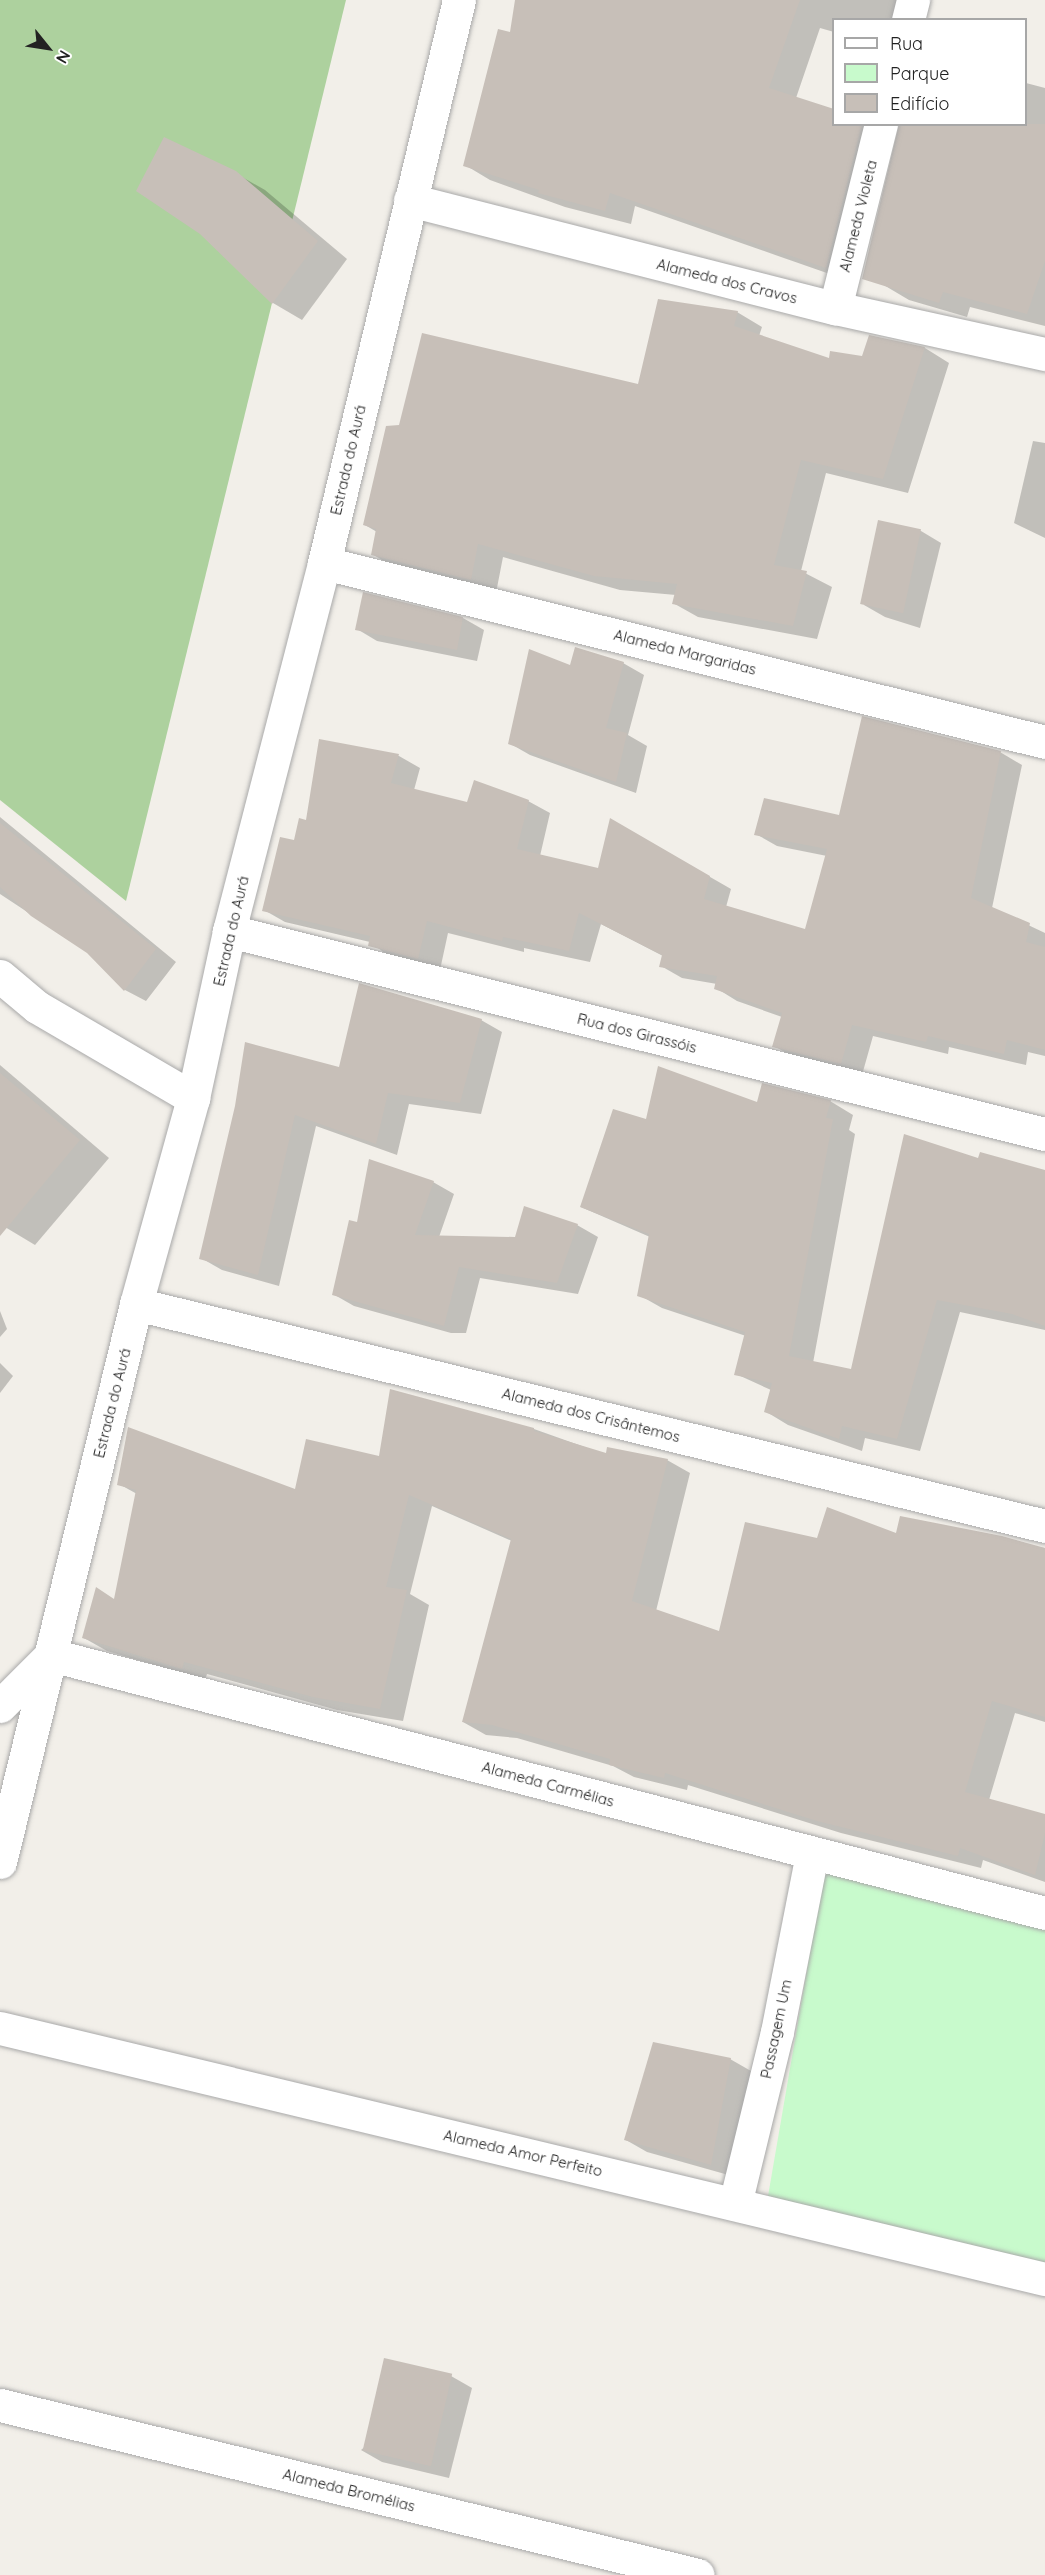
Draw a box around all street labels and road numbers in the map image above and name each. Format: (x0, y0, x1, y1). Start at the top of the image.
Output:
street label: Alameda Violeta (835, 158, 881, 274)
street label: Alameda dos Cravos (655, 255, 799, 307)
street label: Estrada do Aurá (327, 403, 369, 517)
street label: Alameda Margaridas (612, 626, 758, 678)
street label: Estrada do Aurá (210, 874, 252, 988)
street label: Rua dos Girassóis (575, 1009, 699, 1057)
street label: Estrada do Aurá (90, 1346, 134, 1460)
street label: Alameda dos Crisântemos (500, 1384, 682, 1446)
street label: Alameda Carmélias (480, 1758, 616, 1810)
street label: Passagem Um (757, 1978, 795, 2080)
street label: Alameda Amor Perfeito (442, 2126, 604, 2180)
street label: Alameda Bromélias (281, 2465, 417, 2515)

